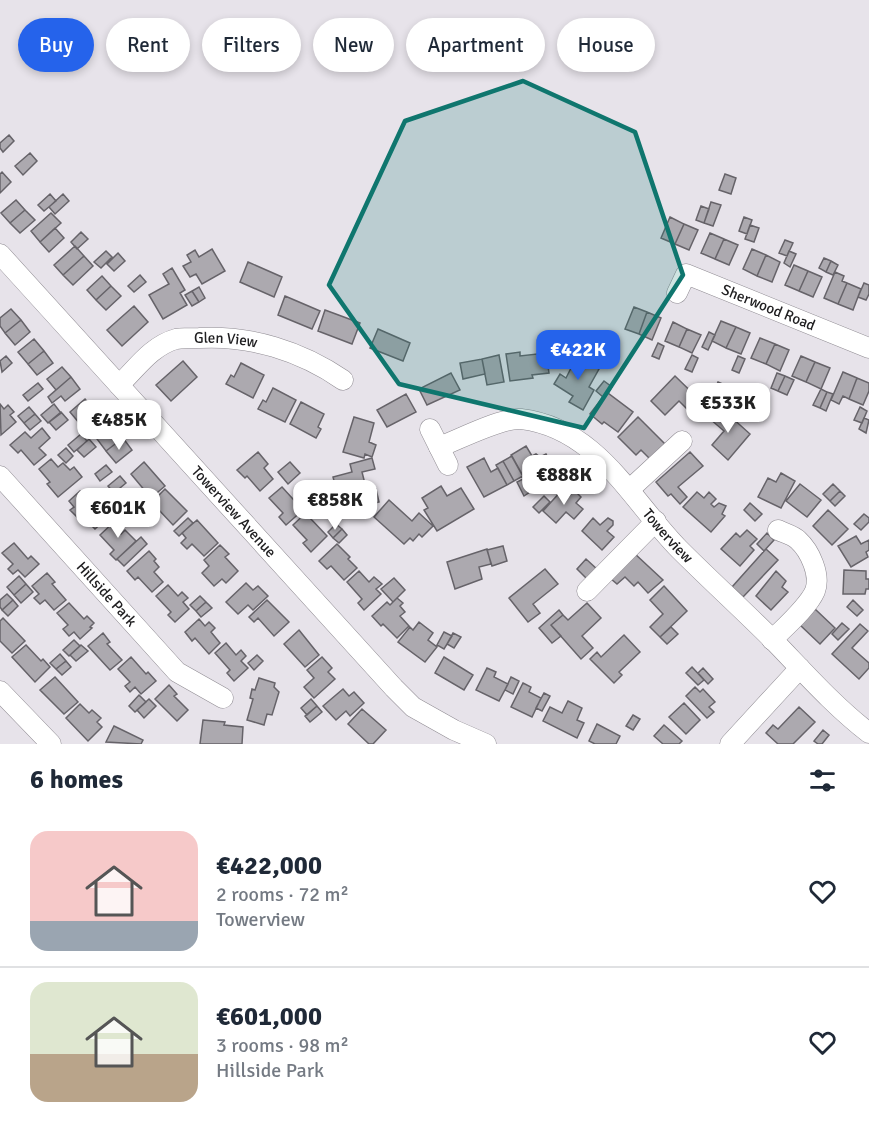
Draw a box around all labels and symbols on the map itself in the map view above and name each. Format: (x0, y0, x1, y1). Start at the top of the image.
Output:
street label: Sherwood Road (719, 280, 818, 334)
street label: Glen View (194, 329, 259, 351)
pin: €422K (536, 330, 620, 381)
pin: €533K (686, 383, 770, 434)
pin: €485K (77, 400, 161, 451)
pin: €888K (522, 455, 606, 506)
street label: Towerview Avenue (188, 462, 280, 561)
pin: €858K (293, 480, 377, 531)
pin: €601K (76, 488, 160, 539)
street label: Towerview (639, 505, 697, 567)
street label: Hillside Park (73, 558, 141, 631)

